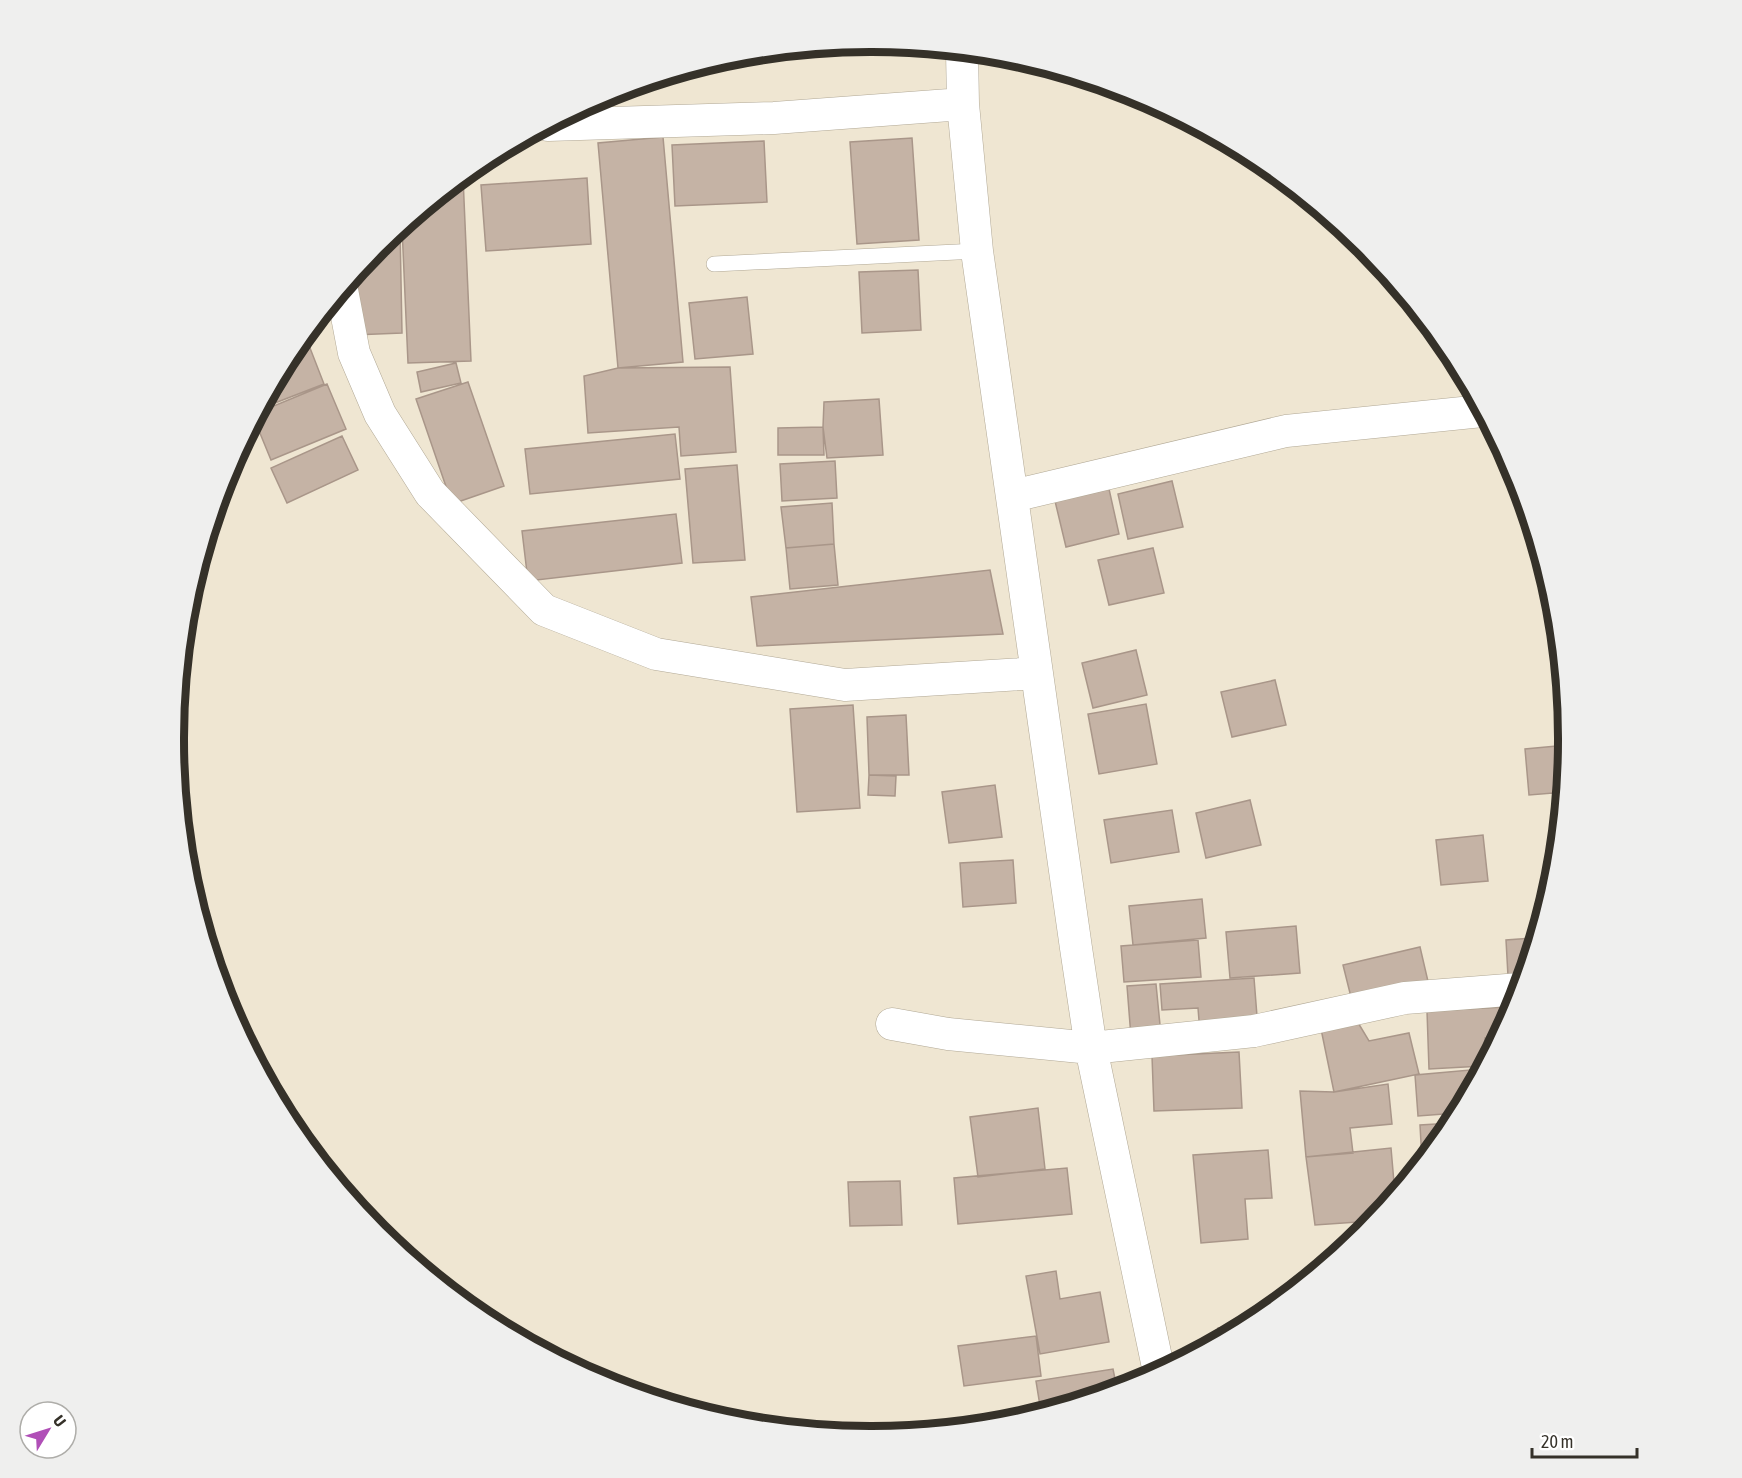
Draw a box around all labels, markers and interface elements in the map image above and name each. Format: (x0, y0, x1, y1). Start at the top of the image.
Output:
north arrow (18, 1400, 78, 1460)
text: U (50, 1411, 70, 1430)
scale bar (1532, 1421, 1637, 1459)
text: 20 m (1541, 1431, 1573, 1452)

